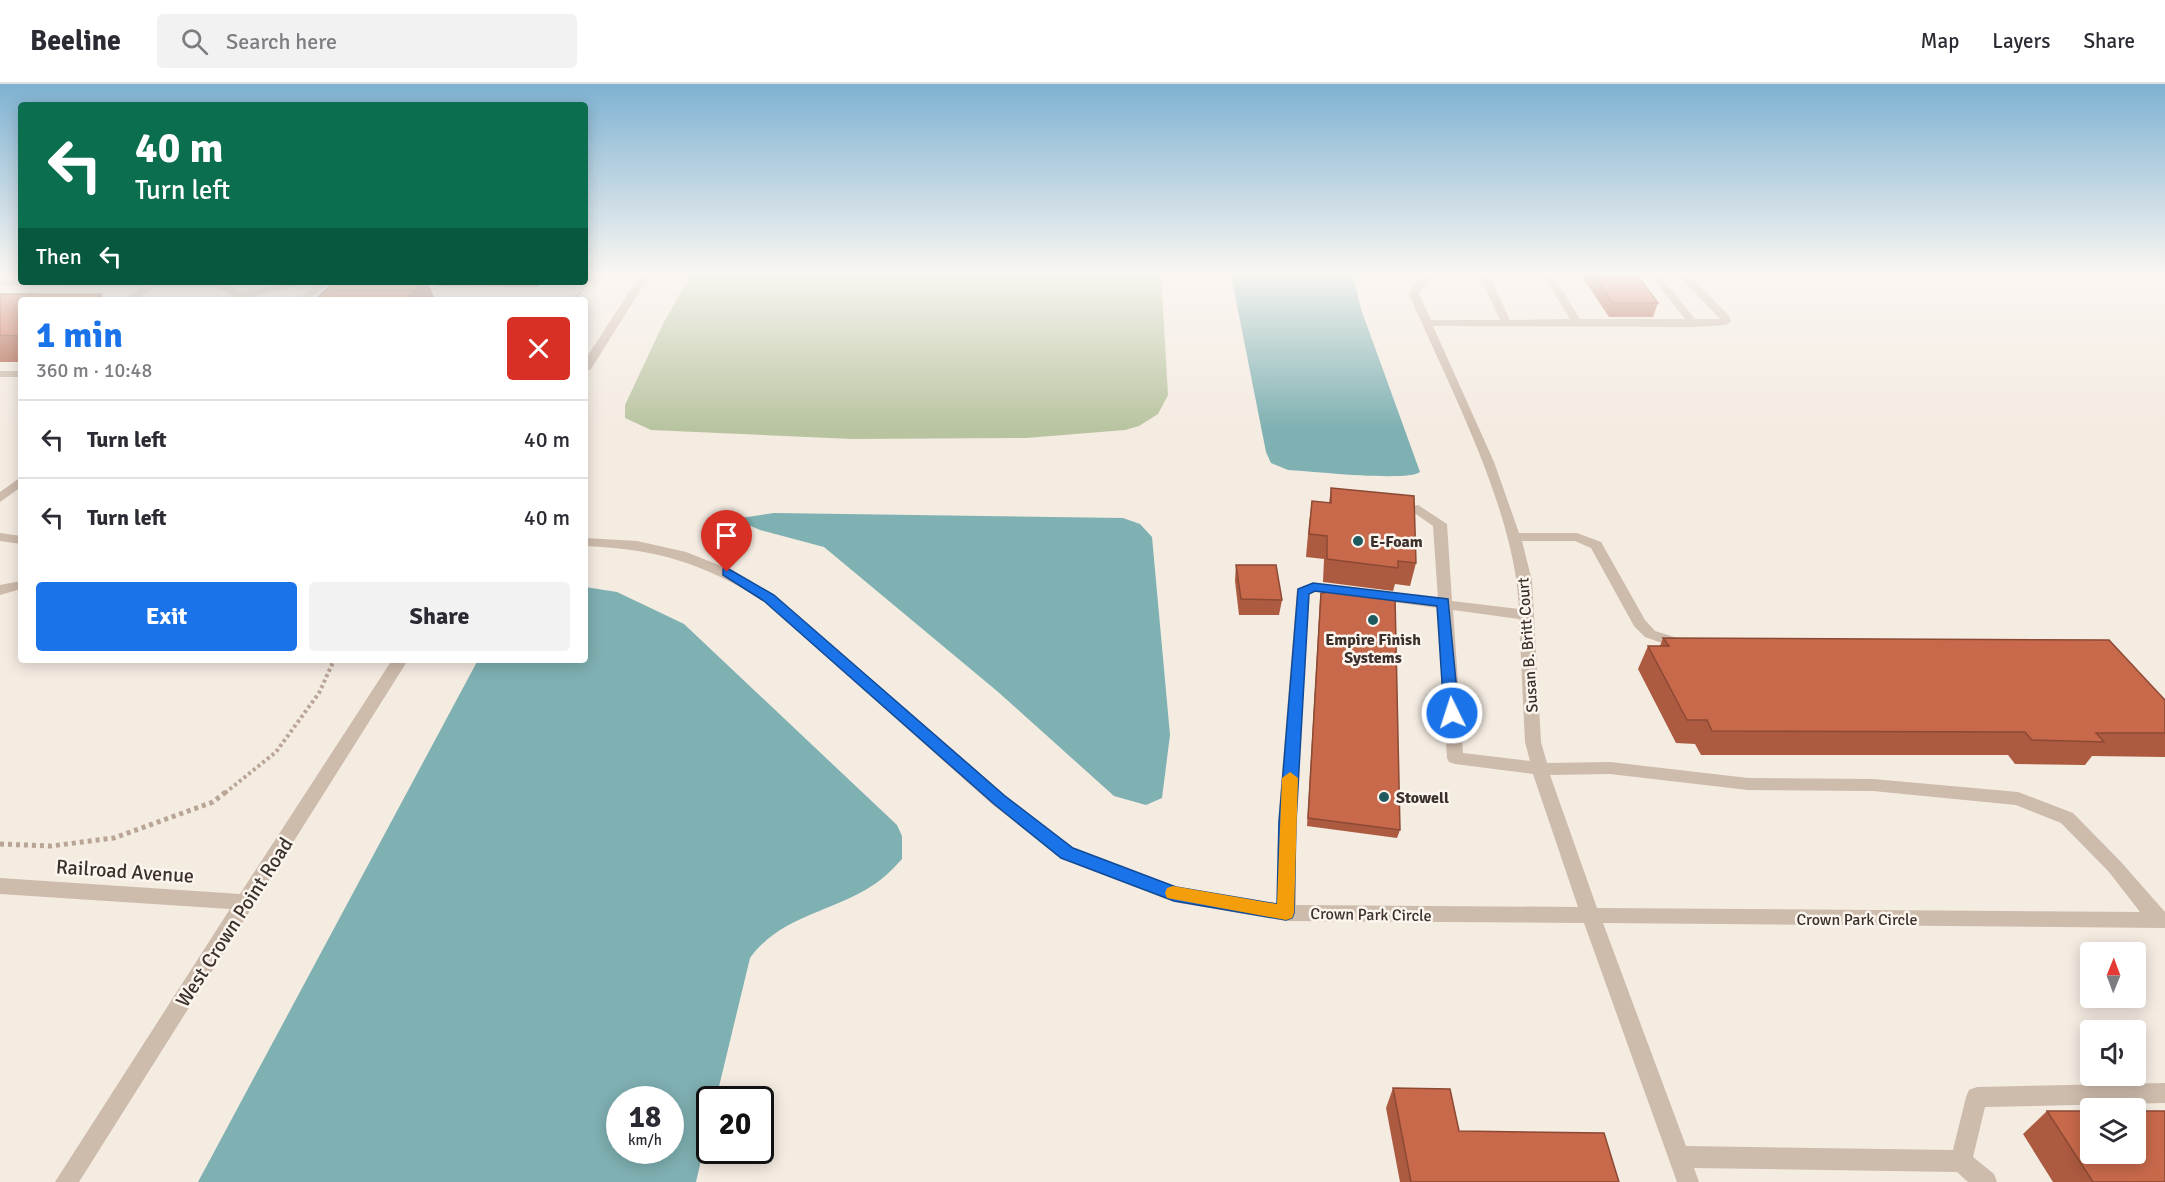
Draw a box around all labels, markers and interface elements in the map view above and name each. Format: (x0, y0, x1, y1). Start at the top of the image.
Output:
search box (157, 14, 577, 68)
text: Beeline (30, 24, 121, 58)
icon: search (178, 25, 211, 58)
text: Search here (226, 28, 337, 55)
text: Map (1921, 28, 1959, 54)
text: Layers (1992, 28, 2050, 54)
text: Share (2083, 28, 2135, 54)
text: 40 m (135, 123, 224, 174)
icon: left (36, 126, 114, 204)
text: Turn left (135, 174, 230, 207)
icon: left (94, 240, 127, 273)
text: Then (36, 243, 82, 270)
text: 1 min (36, 313, 123, 358)
button: close (507, 317, 570, 380)
text: 360 m · 10:48 (36, 358, 152, 383)
icon: left (36, 423, 69, 456)
text: Turn left (87, 426, 167, 453)
text: 40 m (524, 426, 570, 453)
icon: left (36, 501, 69, 534)
text: Turn left (87, 504, 167, 531)
text: 40 m (524, 504, 570, 531)
pin (701, 510, 752, 572)
icon: arrive (710, 519, 743, 552)
place label: E-Foam (1370, 532, 1423, 552)
marker: E-Foam (1351, 534, 1365, 548)
street label: Susan B. Britt Court (1513, 576, 1543, 713)
button: Exit (36, 582, 297, 651)
button: Share (309, 582, 570, 651)
marker: Empire Finish Systems (1366, 613, 1380, 627)
place label: Empire Finish Systems (1325, 630, 1421, 668)
position arrow (1420, 681, 1484, 745)
place label: Stowell (1396, 788, 1449, 808)
marker: Stowell (1377, 790, 1391, 804)
street label: West Crown Point Road (170, 833, 299, 1012)
street label: Railroad Avenue (55, 854, 195, 889)
street label: Crown Park Circle (1310, 904, 1432, 926)
street label: Crown Park Circle (1796, 910, 1918, 930)
north arrow (2080, 942, 2146, 1008)
map controls (2080, 942, 2146, 1164)
button: sound (2080, 1020, 2146, 1086)
speed limit sign: 20 (696, 1086, 774, 1164)
button: layers (2080, 1098, 2146, 1164)
text: 18 (629, 1099, 661, 1136)
text: km/h (628, 1131, 662, 1149)

